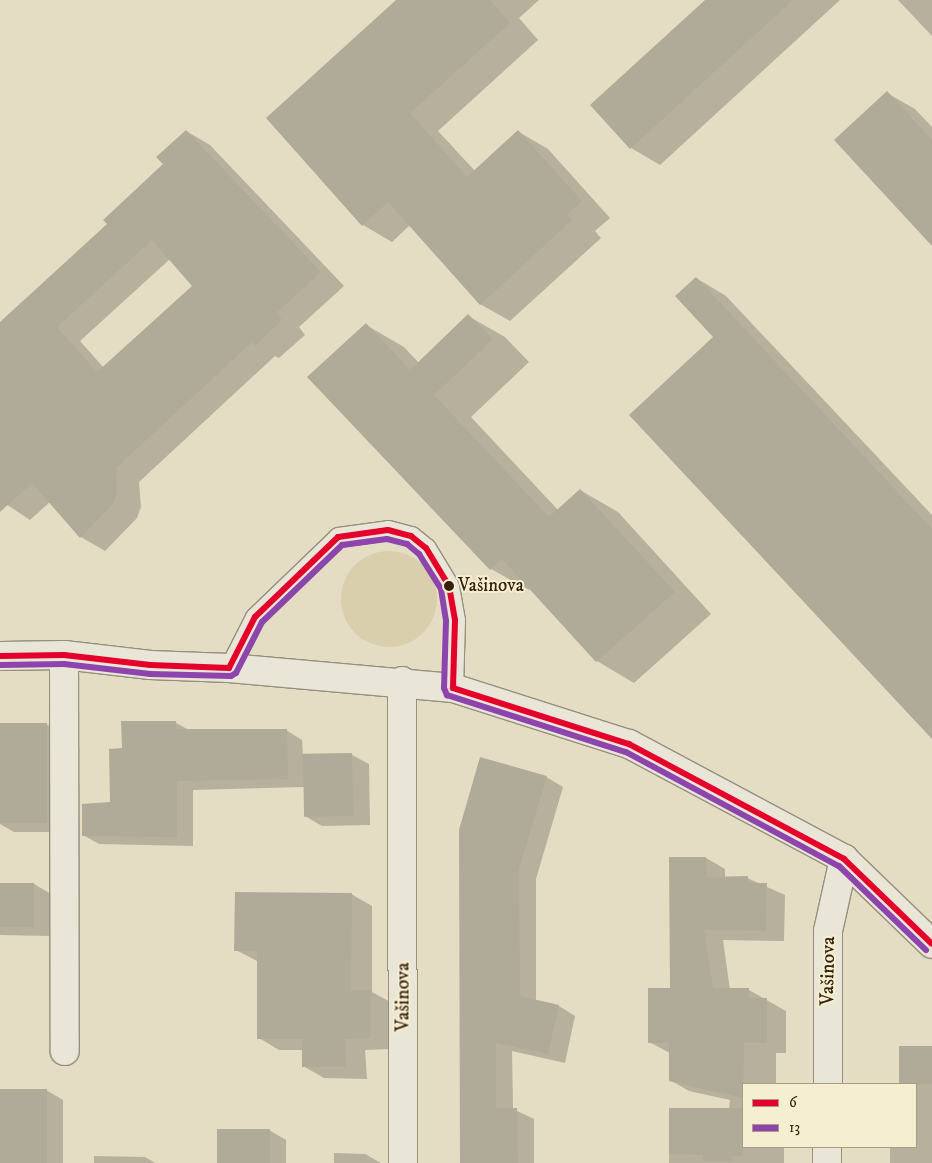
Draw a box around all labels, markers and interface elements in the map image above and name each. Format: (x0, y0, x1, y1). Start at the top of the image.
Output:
place label: Vašinova (458, 575, 524, 597)
marker: Vašinova (444, 581, 454, 591)
street label: Vašinova (815, 936, 841, 1006)
street label: Vašinova (391, 962, 415, 1032)
legend (742, 1083, 917, 1148)
text: 6 (789, 1093, 797, 1112)
text: 13 (789, 1118, 800, 1137)

